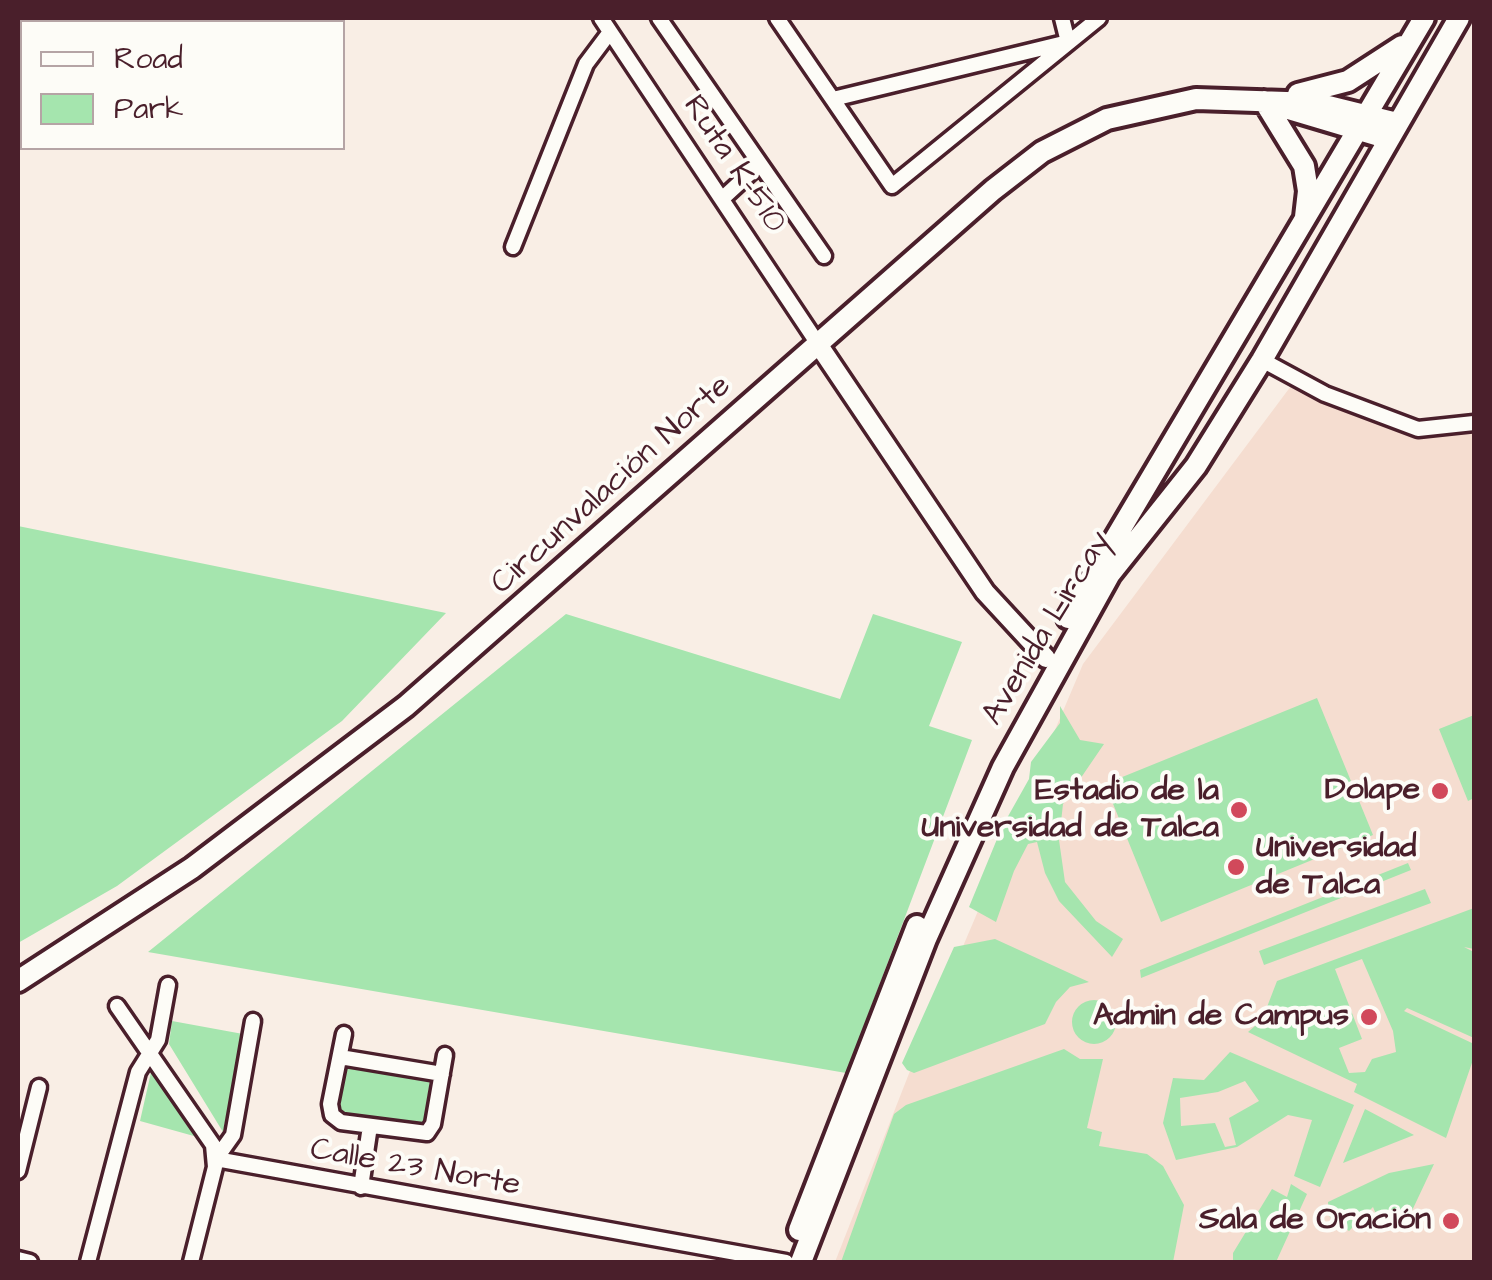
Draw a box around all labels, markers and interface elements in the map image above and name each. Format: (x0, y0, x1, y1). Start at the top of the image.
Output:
legend (20, 20, 345, 150)
text: Road (114, 38, 183, 80)
text: Park (114, 88, 183, 130)
street label: Ruta K-510 (673, 89, 793, 241)
street label: Circunvalación Norte (484, 368, 740, 604)
street label: Avenida Lircay (975, 525, 1121, 733)
place label: Dolape (1325, 772, 1420, 810)
place label: Estadio de la Universidad de Talca (922, 773, 1219, 848)
marker: Dolape (1429, 780, 1451, 802)
marker: Estadio de la Universidad de Talca (1228, 799, 1250, 821)
place label: Universidad de Talca (1256, 830, 1416, 905)
marker: Universidad de Talca (1225, 856, 1247, 878)
place label: Admin de Campus (1093, 998, 1349, 1036)
marker: Admin de Campus (1358, 1006, 1380, 1028)
street label: Calle 23 Norte (307, 1132, 523, 1206)
place label: Sala de Oración (1199, 1202, 1431, 1240)
marker: Sala de Oración (1440, 1210, 1462, 1232)

